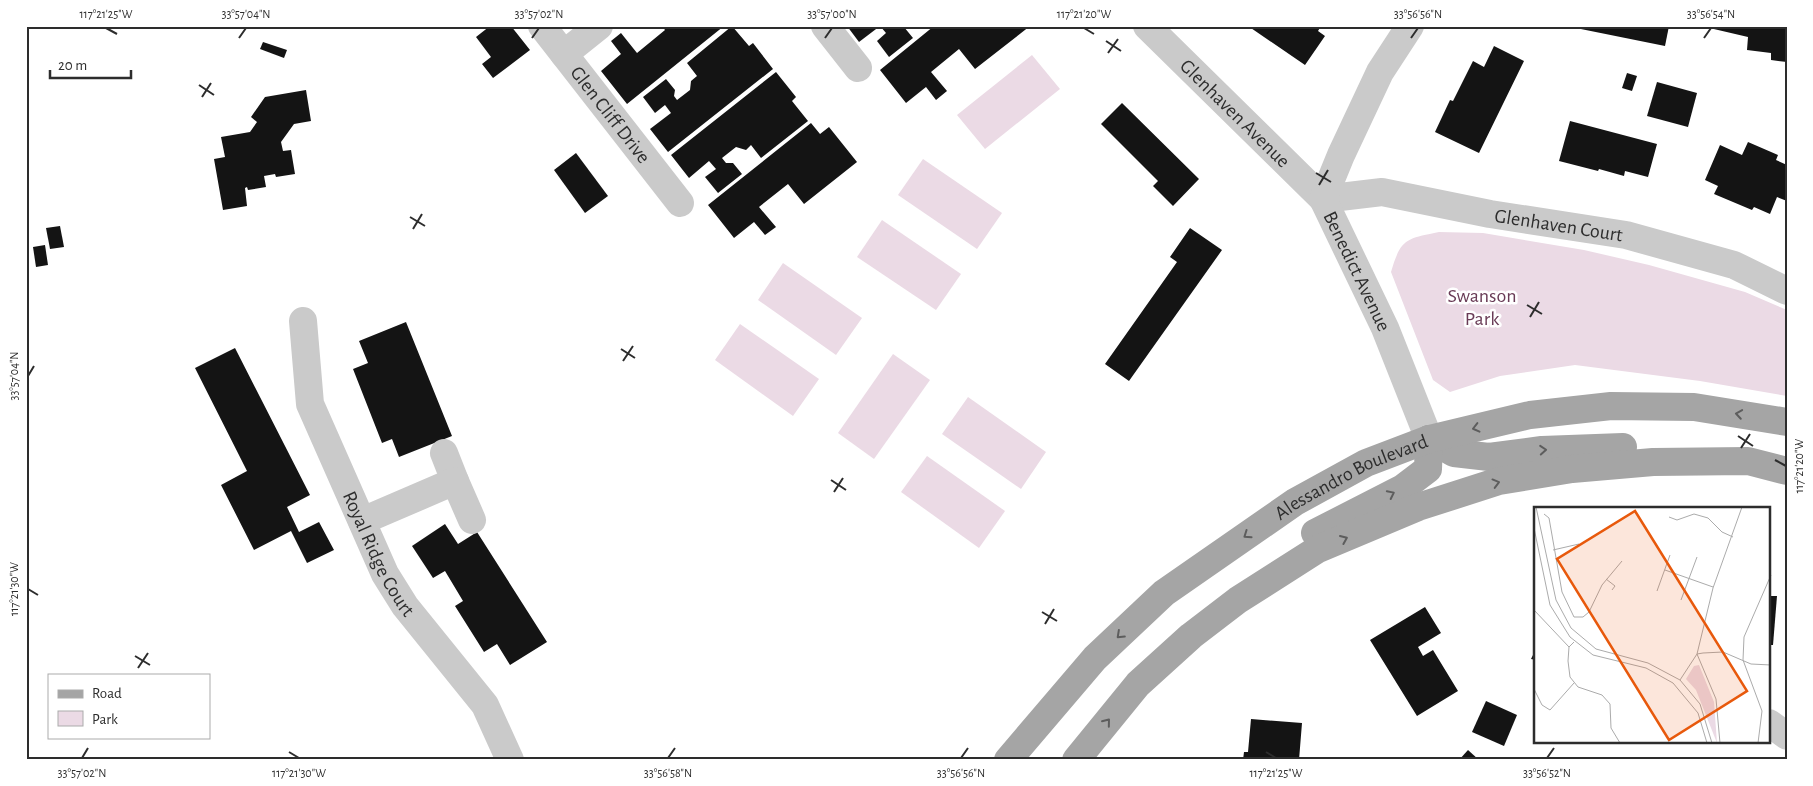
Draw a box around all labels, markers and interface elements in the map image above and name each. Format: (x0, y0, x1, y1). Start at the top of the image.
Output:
text: 117°21'25"W (79, 8, 133, 20)
text: 33°57'04"N (221, 8, 271, 20)
text: 33°57'02"N (515, 8, 563, 20)
text: 33°57'00"N (807, 8, 857, 20)
text: 117°21'20"W (1057, 8, 1111, 20)
text: 33°56'56"N (1394, 8, 1442, 20)
text: 33°56'54"N (1687, 8, 1735, 20)
scale bar (50, 48, 131, 80)
street label: Glenhaven Avenue (1176, 56, 1293, 172)
text: 20 m (58, 58, 87, 73)
street label: Glen Cliff Drive (566, 63, 654, 167)
street label: Glenhaven Court (1493, 206, 1625, 245)
street label: Benedict Avenue (1319, 208, 1394, 334)
park label: Swanson Park (1448, 286, 1516, 329)
text: 33°57'04"N (8, 351, 20, 401)
one-way arrow (1734, 409, 1743, 419)
one-way arrow (1472, 422, 1481, 433)
street label: Alessandro Boulevard (1271, 431, 1431, 524)
text: 117°21'20"W (1793, 439, 1805, 493)
one-way arrow (1540, 445, 1548, 456)
one-way arrow (1491, 478, 1500, 488)
street label: Royal Ridge Court (339, 488, 418, 621)
one-way arrow (1386, 490, 1395, 500)
inset map (1534, 507, 1770, 744)
one-way arrow (1243, 529, 1253, 538)
one-way arrow (1339, 534, 1348, 545)
text: 117°21'30"W (8, 562, 20, 616)
one-way arrow (1116, 629, 1125, 638)
legend (48, 674, 210, 738)
text: Road (92, 686, 122, 701)
text: Park (92, 712, 118, 727)
one-way arrow (1101, 719, 1109, 728)
text: 33°57'02"N (58, 767, 106, 779)
text: 117°21'30"W (272, 767, 326, 779)
text: 33°56'58"N (644, 767, 692, 779)
text: 33°56'56"N (937, 767, 985, 779)
text: 117°21'25"W (1249, 767, 1303, 779)
text: 33°56'52"N (1523, 767, 1571, 779)

